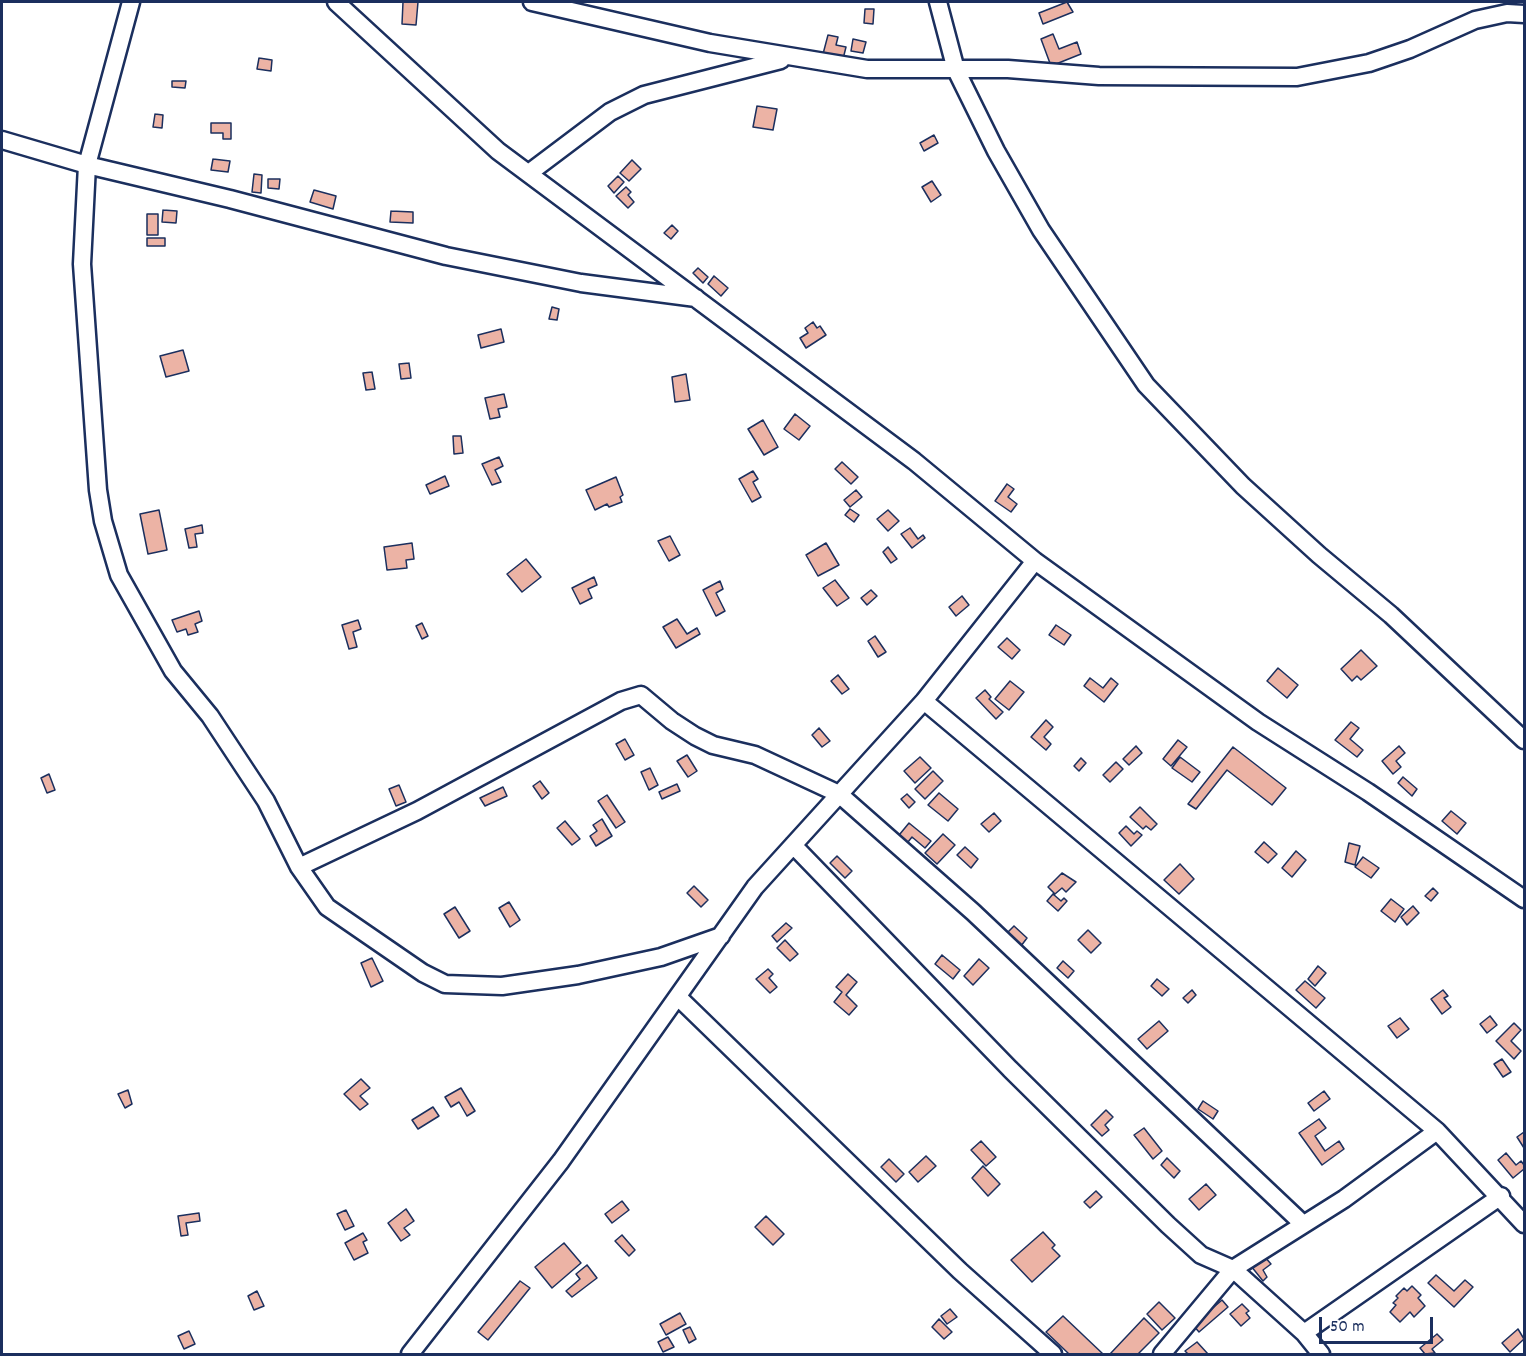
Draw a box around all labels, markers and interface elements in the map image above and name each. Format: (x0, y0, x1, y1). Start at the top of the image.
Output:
scale bar (1322, 1305, 1436, 1343)
text: 50 m (1330, 1315, 1365, 1340)

